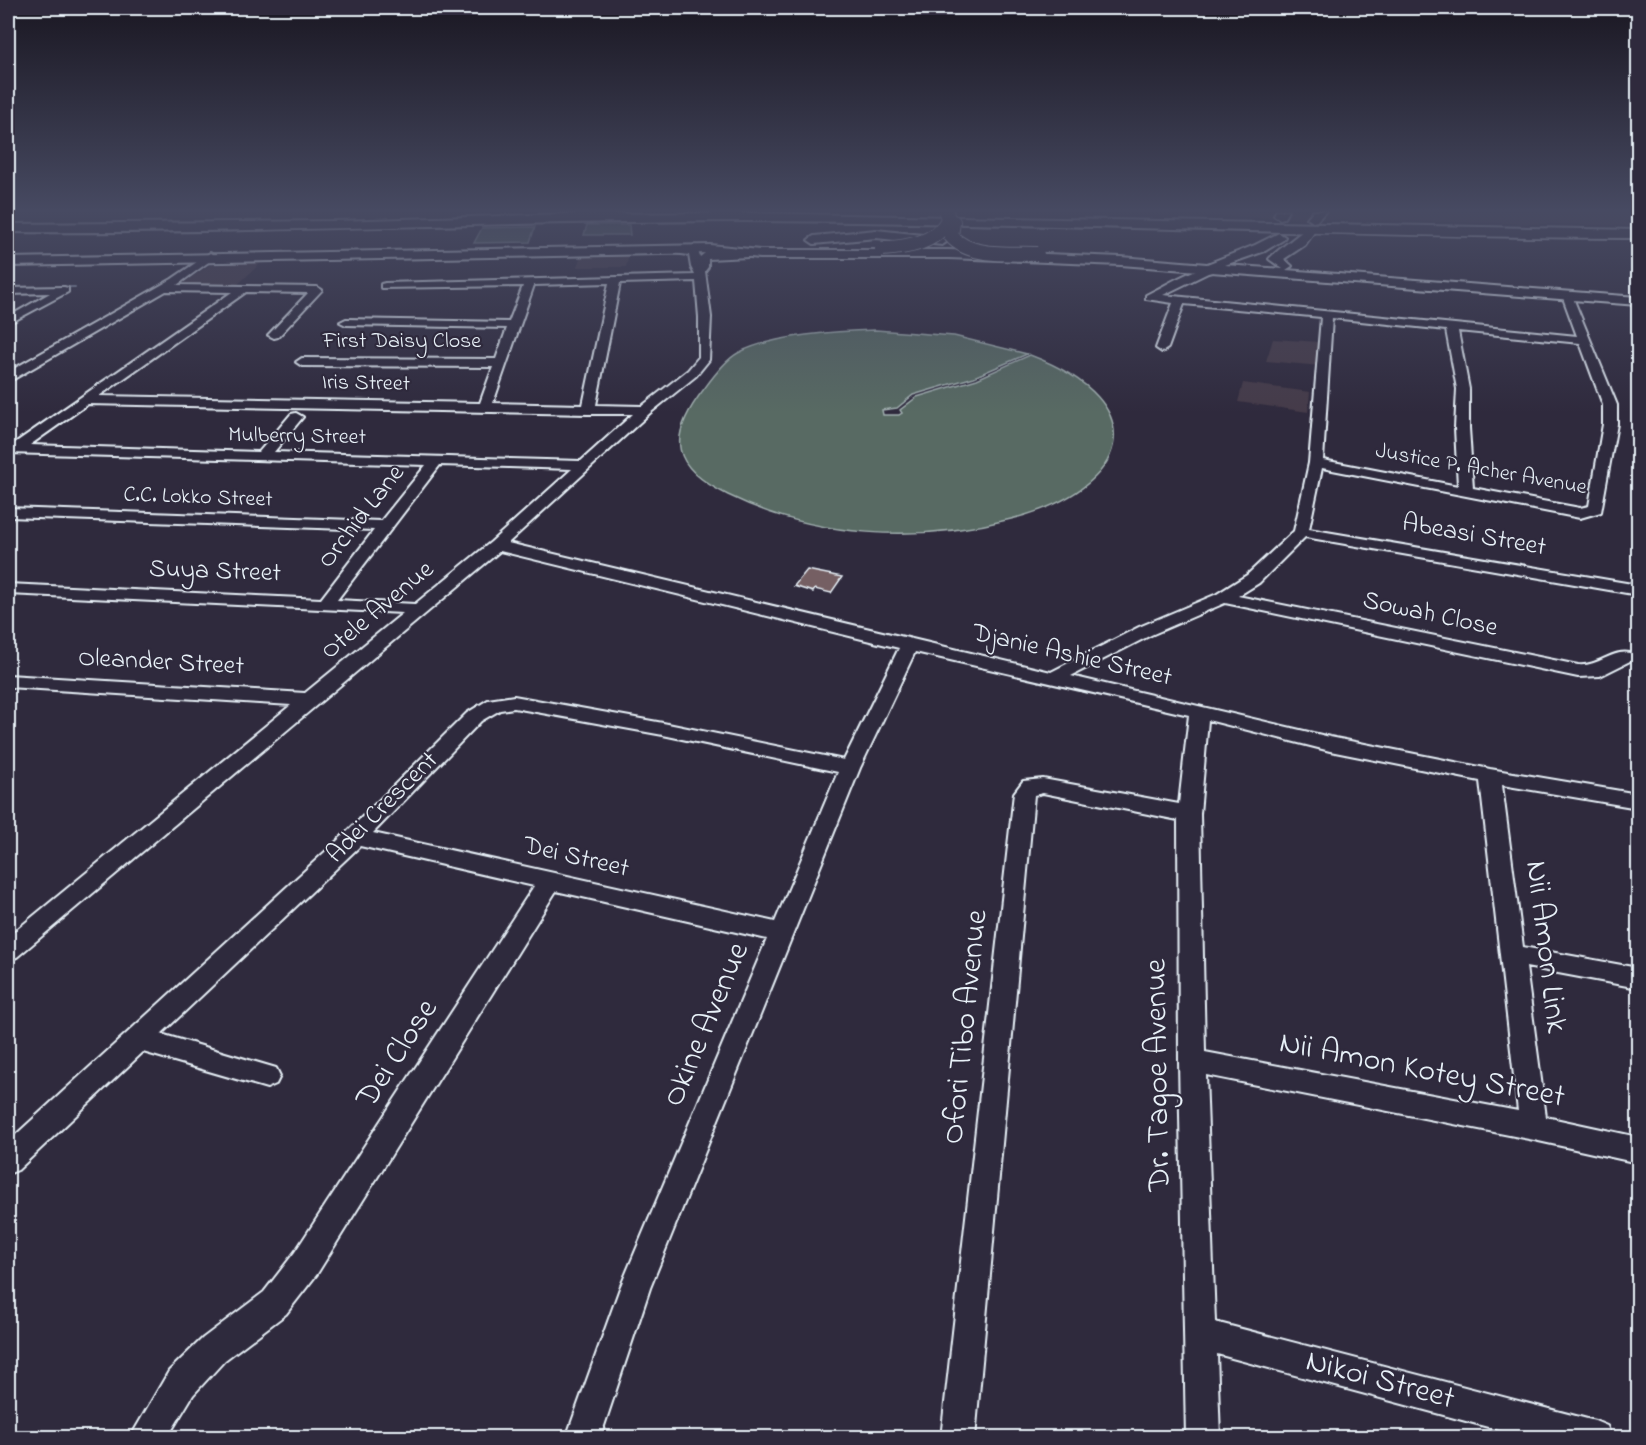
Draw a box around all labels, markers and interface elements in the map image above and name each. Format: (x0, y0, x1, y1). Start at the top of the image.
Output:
street label: First Daisy Close (322, 326, 481, 359)
street label: Iris Street (322, 367, 411, 401)
street label: Mulberry Street (228, 420, 367, 455)
street label: Justice P. Acher Avenue (1373, 436, 1589, 504)
street label: Orchid Lane (309, 457, 415, 577)
street label: C.C. Lokko Street (123, 479, 274, 517)
street label: Abeasi Street (1399, 505, 1549, 567)
street label: Suya Street (148, 551, 282, 593)
street label: Otele Avenue (313, 552, 443, 670)
street label: Sowah Close (1359, 582, 1501, 648)
street label: Djanie Ashie Street (967, 614, 1176, 698)
street label: Oleander Street (77, 640, 245, 686)
street label: Adei Crescent (318, 743, 448, 873)
street label: Dei Street (518, 827, 633, 889)
street label: Nii Amon Link (1511, 858, 1579, 1037)
street label: Ofori Tibo Avenue (930, 907, 1002, 1147)
street label: Okine Avenue (651, 935, 763, 1115)
street label: Dr. Tagoe Avenue (1133, 958, 1185, 1193)
street label: Dei Close (345, 990, 451, 1119)
street label: Nii Amon Kotey Street (1275, 1020, 1569, 1122)
street label: Nikoi Street (1300, 1339, 1460, 1423)

